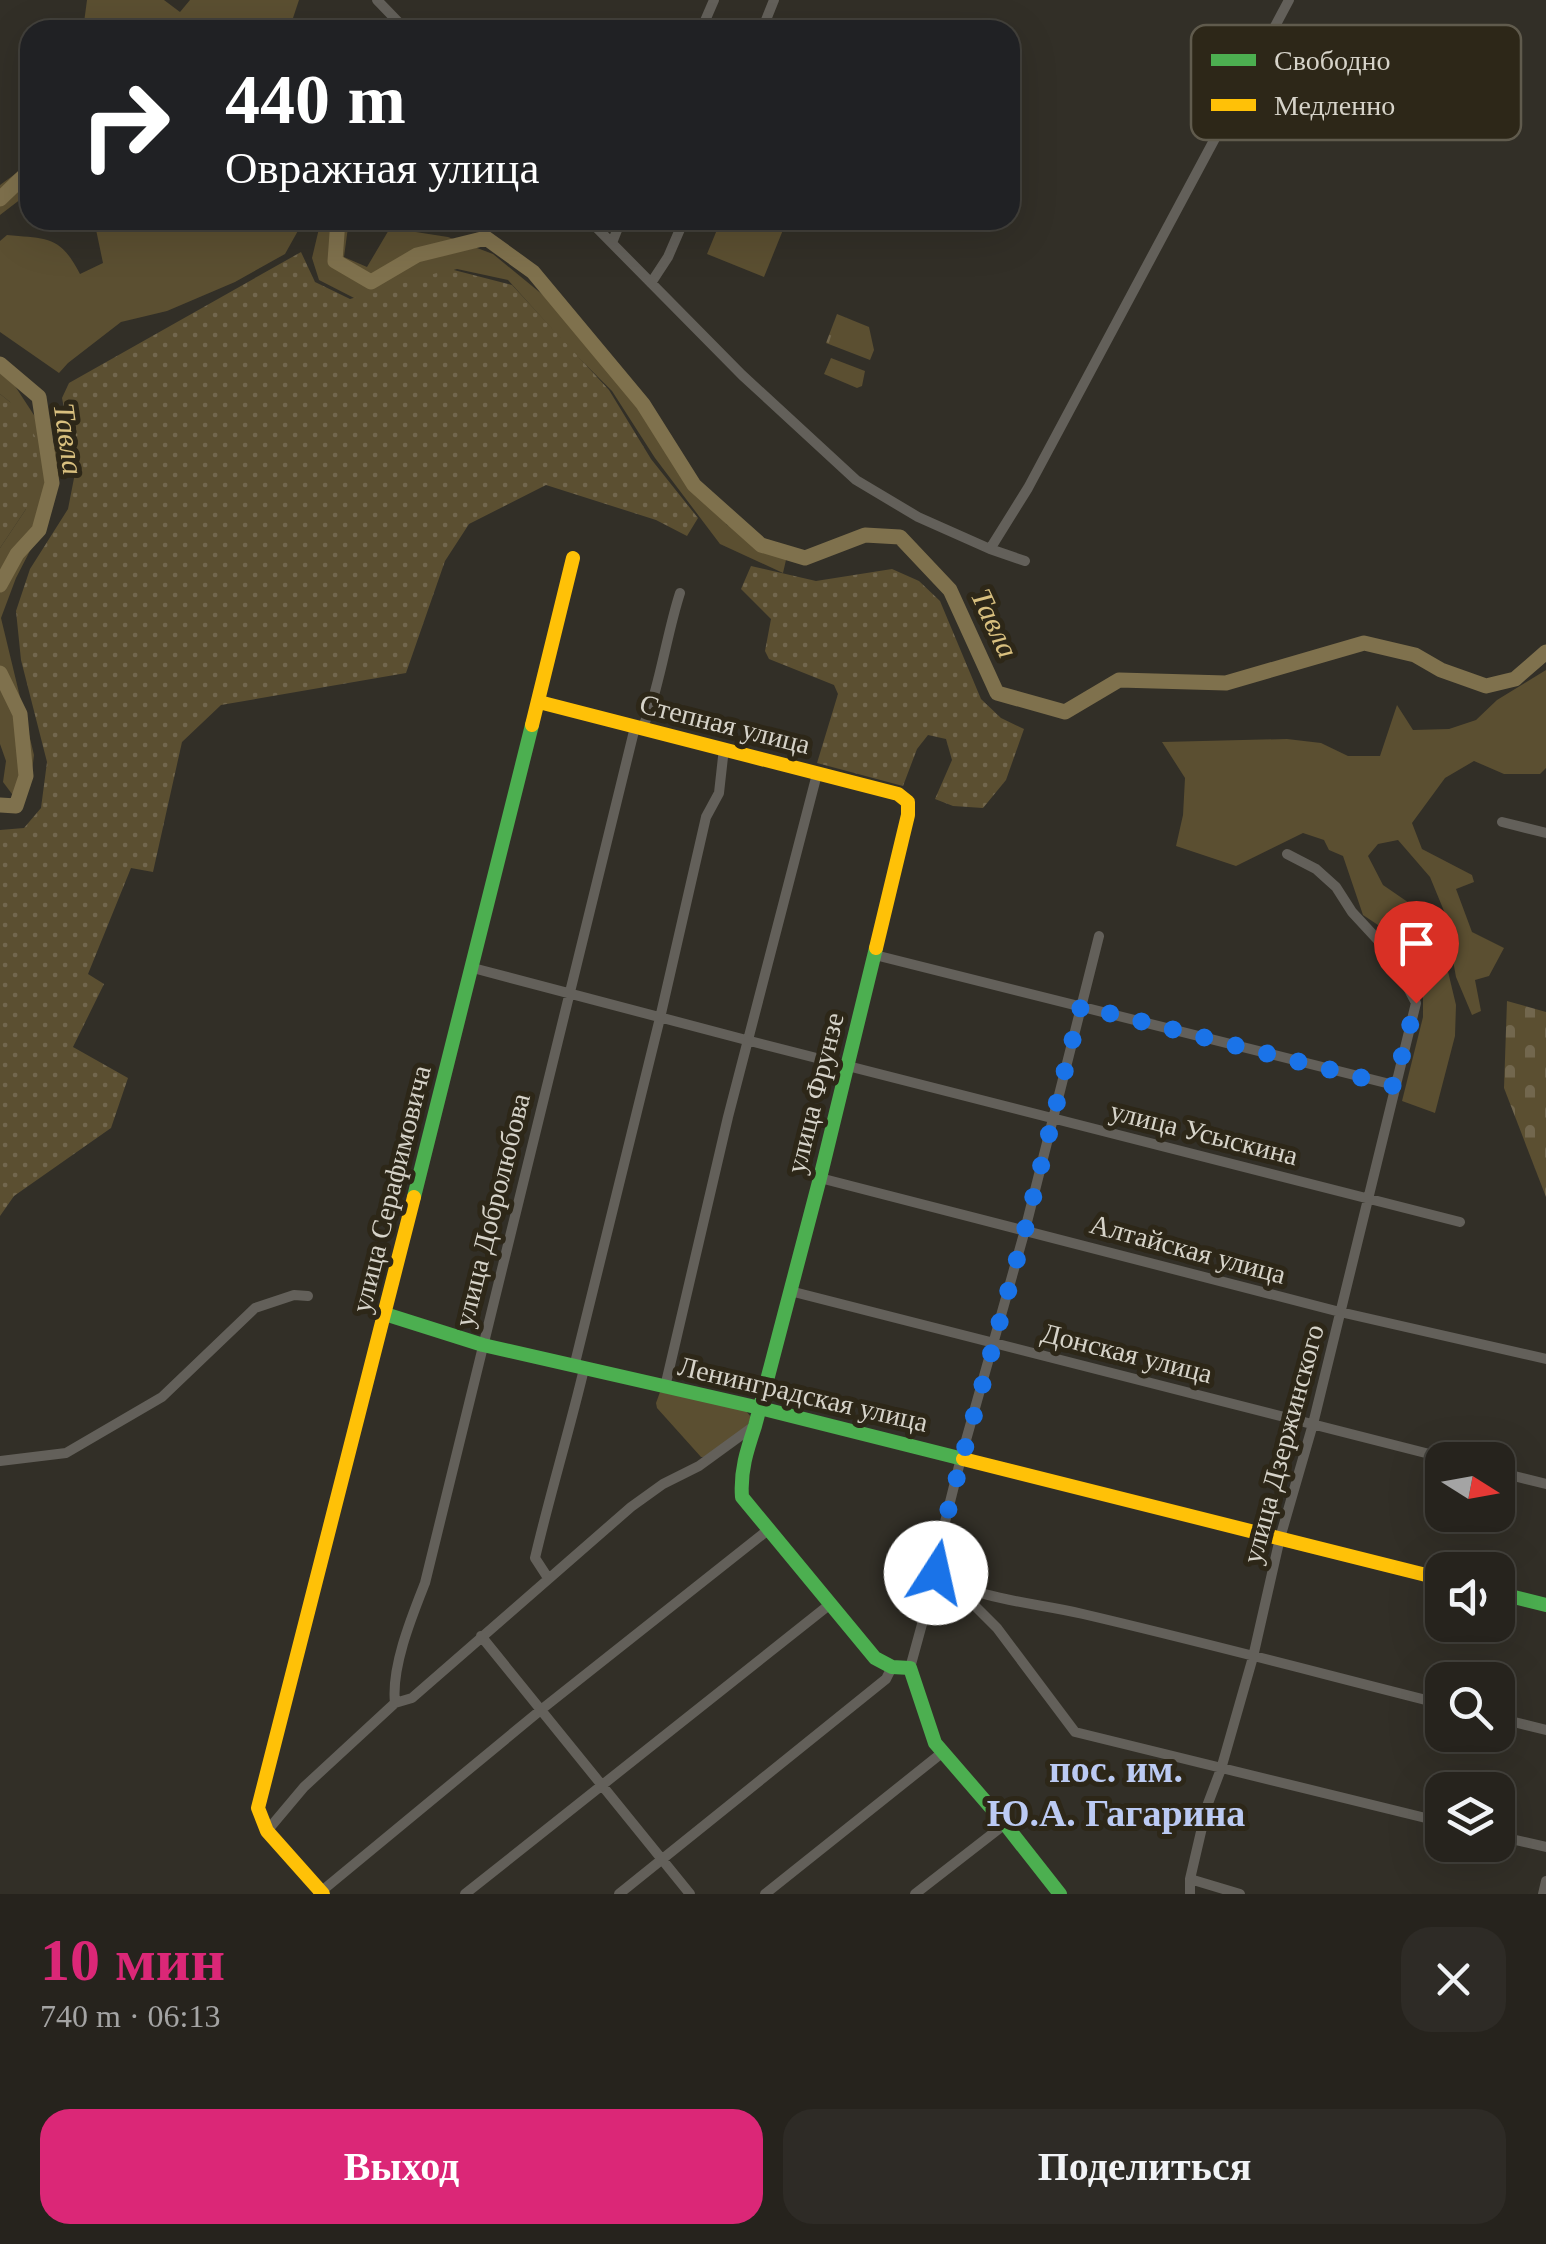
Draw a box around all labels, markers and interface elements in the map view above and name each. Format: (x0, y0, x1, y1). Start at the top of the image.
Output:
legend (1191, 25, 1521, 140)
text: Свободно (1274, 45, 1390, 76)
icon: right (60, 60, 190, 190)
text: 440 m (225, 61, 406, 138)
text: Медленно (1274, 90, 1395, 121)
text: Овражная улица (225, 143, 539, 193)
water label: Тавла (48, 401, 90, 477)
water label: Тавла (965, 583, 1025, 663)
street label: Степная улица (637, 688, 814, 760)
pin (1374, 901, 1459, 1004)
icon: arrive (1389, 916, 1444, 971)
street label: улица Фрунзе (780, 1010, 850, 1176)
street label: улица Серафимовича (345, 1062, 437, 1316)
street label: улица Добролюбова (448, 1089, 536, 1330)
street label: улица Усыскина (1107, 1095, 1302, 1171)
street label: Алтайская улица (1087, 1208, 1290, 1290)
street label: Донская улица (1038, 1317, 1216, 1389)
street label: улица Дзержинского (1236, 1321, 1330, 1567)
street label: Ленинградская улица (675, 1350, 931, 1438)
north arrow (1425, 1442, 1515, 1532)
map controls (1425, 1442, 1515, 1862)
position arrow (884, 1521, 988, 1625)
button: sound (1425, 1552, 1515, 1642)
button: search (1425, 1662, 1515, 1752)
district label: пос. им. Ю.А. Гагарина (987, 1748, 1245, 1834)
button: layers (1425, 1772, 1515, 1862)
text: 10 мин (40, 1927, 225, 1993)
button: close (1401, 1927, 1506, 2032)
text: 740 m · 06:13 (40, 1998, 220, 2034)
button: Выход (40, 2109, 763, 2224)
button: Поделиться (783, 2109, 1506, 2224)

